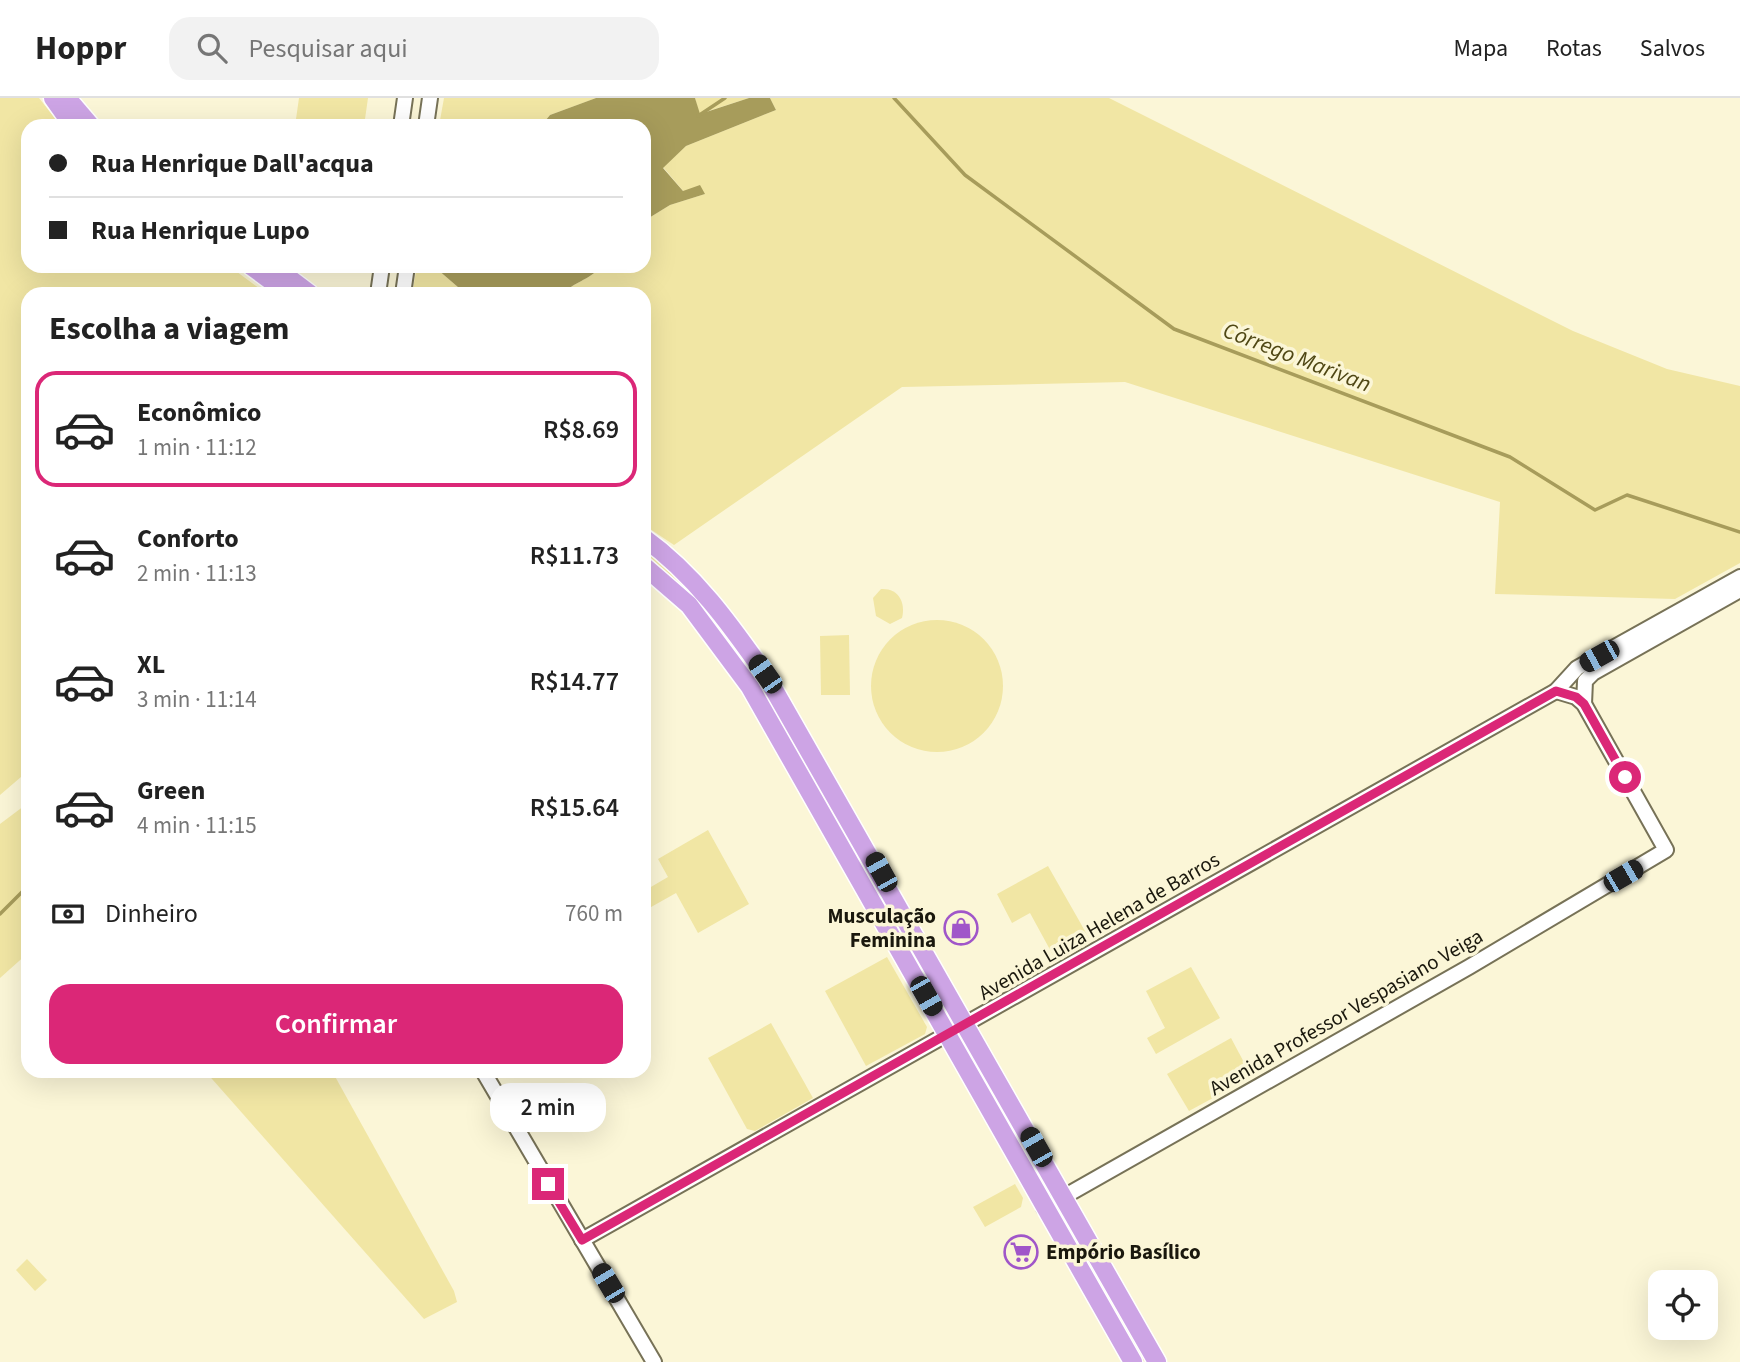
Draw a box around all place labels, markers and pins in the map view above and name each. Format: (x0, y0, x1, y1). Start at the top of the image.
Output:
place label: Musculação Feminina (828, 901, 936, 955)
shop icon: Musculação Feminina (942, 909, 980, 947)
supermarket icon: Empório Basílico (1002, 1233, 1040, 1271)
place label: Empório Basílico (1046, 1237, 1201, 1267)

